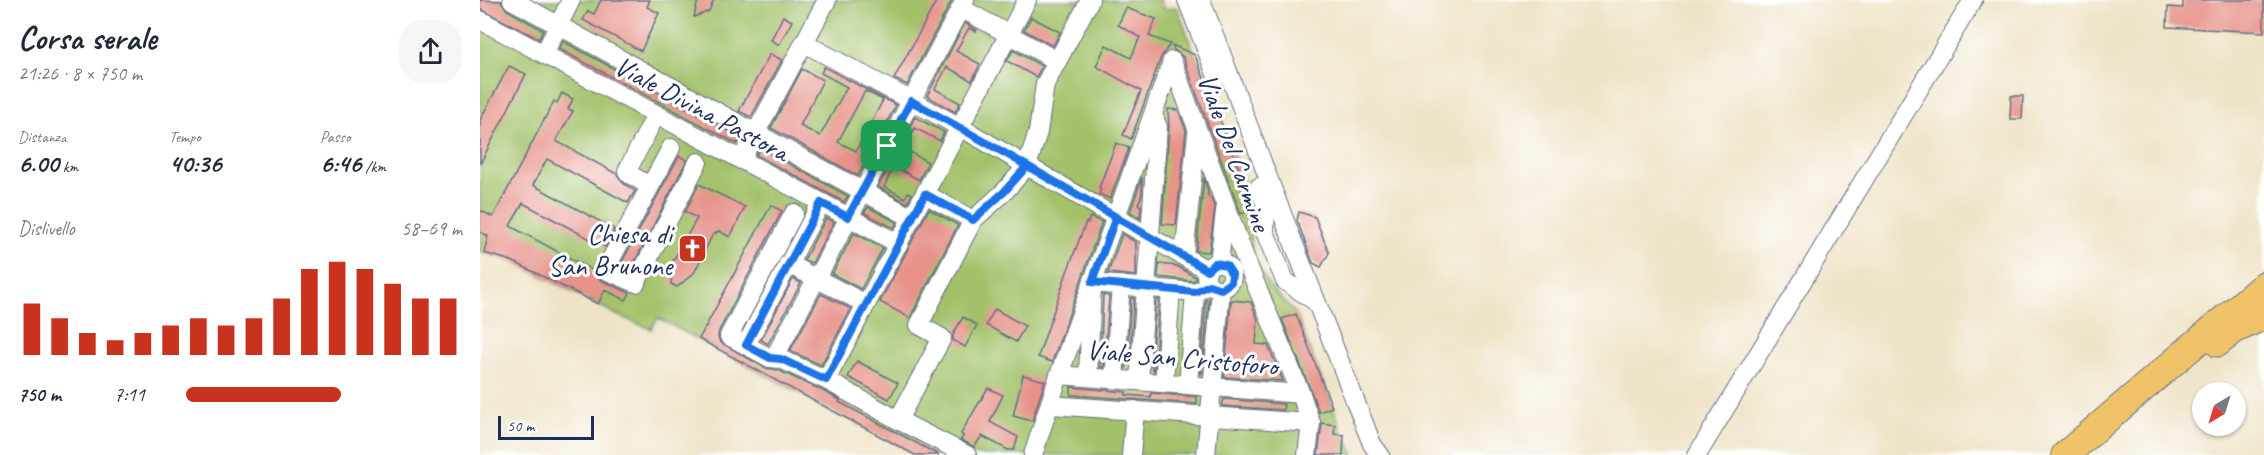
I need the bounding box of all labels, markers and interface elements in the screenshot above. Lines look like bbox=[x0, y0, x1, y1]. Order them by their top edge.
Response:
text: Corsa serale bbox=[18, 17, 157, 59]
button: share bbox=[399, 20, 462, 83]
street label: Viale Divina Pastora bbox=[609, 48, 797, 170]
text: 21:26 · 8 × 750 m bbox=[18, 61, 142, 86]
street label: Viale Del Carmine bbox=[1190, 69, 1280, 237]
pin bbox=[861, 120, 912, 171]
text: Distanza bbox=[18, 127, 66, 147]
text: Tempo bbox=[169, 127, 201, 147]
text: Passo bbox=[320, 127, 350, 147]
icon: arrive bbox=[870, 129, 903, 162]
text: 6.00 bbox=[18, 147, 59, 180]
text: 40:36 bbox=[169, 147, 222, 180]
text: 6:46 bbox=[320, 147, 361, 180]
text: km bbox=[59, 157, 78, 177]
text: /km bbox=[361, 157, 386, 177]
text: Dislivello bbox=[18, 216, 74, 241]
text: 58–69 m bbox=[401, 216, 462, 241]
place label: Chiesa di San Brunone bbox=[548, 216, 676, 283]
church icon: Chiesa di San Brunone bbox=[677, 233, 709, 265]
street label: Viale San Cristoforo bbox=[1085, 332, 1282, 384]
text: 750 m bbox=[18, 382, 61, 407]
text: 7:11 bbox=[114, 382, 145, 407]
north arrow bbox=[2192, 382, 2246, 436]
map controls bbox=[2192, 382, 2246, 436]
scale bar bbox=[498, 413, 594, 440]
text: 50 m bbox=[507, 416, 534, 436]

